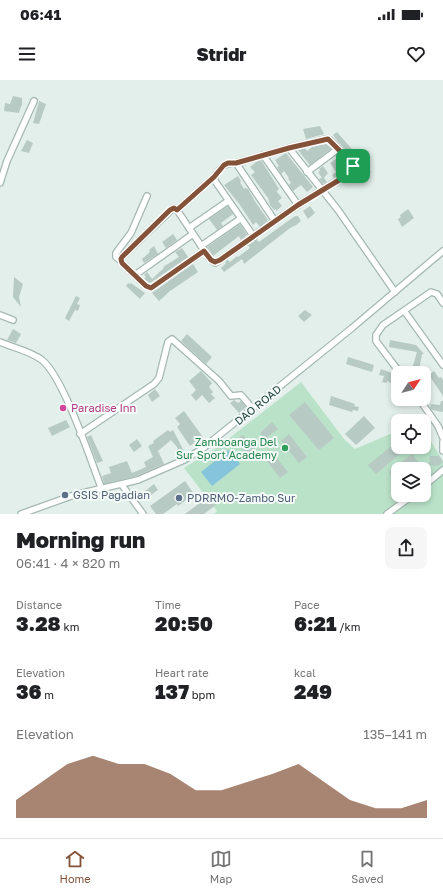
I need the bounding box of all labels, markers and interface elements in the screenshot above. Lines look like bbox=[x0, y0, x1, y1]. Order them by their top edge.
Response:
text: 06:41 bbox=[20, 5, 61, 23]
icon: menu bbox=[16, 43, 38, 65]
text: Stridr bbox=[197, 43, 246, 65]
icon: heart bbox=[405, 43, 427, 65]
pin bbox=[336, 149, 370, 183]
icon: arrive bbox=[342, 155, 364, 177]
north arrow bbox=[391, 366, 431, 406]
map controls bbox=[391, 366, 431, 502]
street label: DAO ROAD bbox=[232, 382, 284, 427]
place label: Paradise Inn bbox=[71, 401, 136, 414]
marker: Paradise Inn bbox=[58, 403, 68, 413]
button: locate bbox=[391, 414, 431, 454]
place label: Zamboanga Del Sur Sport Academy bbox=[176, 435, 277, 461]
marker: Zamboanga Del Sur Sport Academy bbox=[280, 443, 290, 453]
button: layers bbox=[391, 462, 431, 502]
place label: GSIS Pagadian bbox=[73, 488, 150, 501]
marker: GSIS Pagadian bbox=[60, 490, 70, 500]
place label: PDRRMO-Zambo Sur bbox=[187, 491, 296, 504]
marker: PDRRMO-Zambo Sur bbox=[174, 493, 184, 503]
text: Morning run bbox=[16, 526, 145, 553]
button: share bbox=[385, 527, 427, 569]
text: 06:41 · 4 × 820 m bbox=[16, 555, 120, 571]
text: Distance bbox=[16, 598, 62, 611]
text: Time bbox=[155, 598, 181, 611]
text: Pace bbox=[294, 598, 320, 611]
text: 3.28 bbox=[16, 611, 61, 635]
text: 20:50 bbox=[155, 611, 213, 635]
text: 6:21 bbox=[294, 611, 337, 635]
text: km bbox=[61, 620, 79, 633]
text: /km bbox=[337, 620, 361, 633]
text: Elevation bbox=[16, 666, 65, 679]
text: Heart rate bbox=[155, 666, 209, 679]
text: kcal bbox=[294, 666, 316, 679]
text: 36 bbox=[16, 679, 42, 703]
text: 137 bbox=[155, 679, 189, 703]
text: 249 bbox=[294, 679, 332, 703]
text: m bbox=[42, 688, 54, 701]
text: bpm bbox=[189, 688, 215, 701]
text: Elevation bbox=[16, 726, 74, 742]
text: 135–141 m bbox=[363, 726, 427, 742]
tab: Home bbox=[60, 848, 91, 885]
tab: Map bbox=[210, 848, 232, 885]
tab: Saved bbox=[351, 848, 383, 885]

